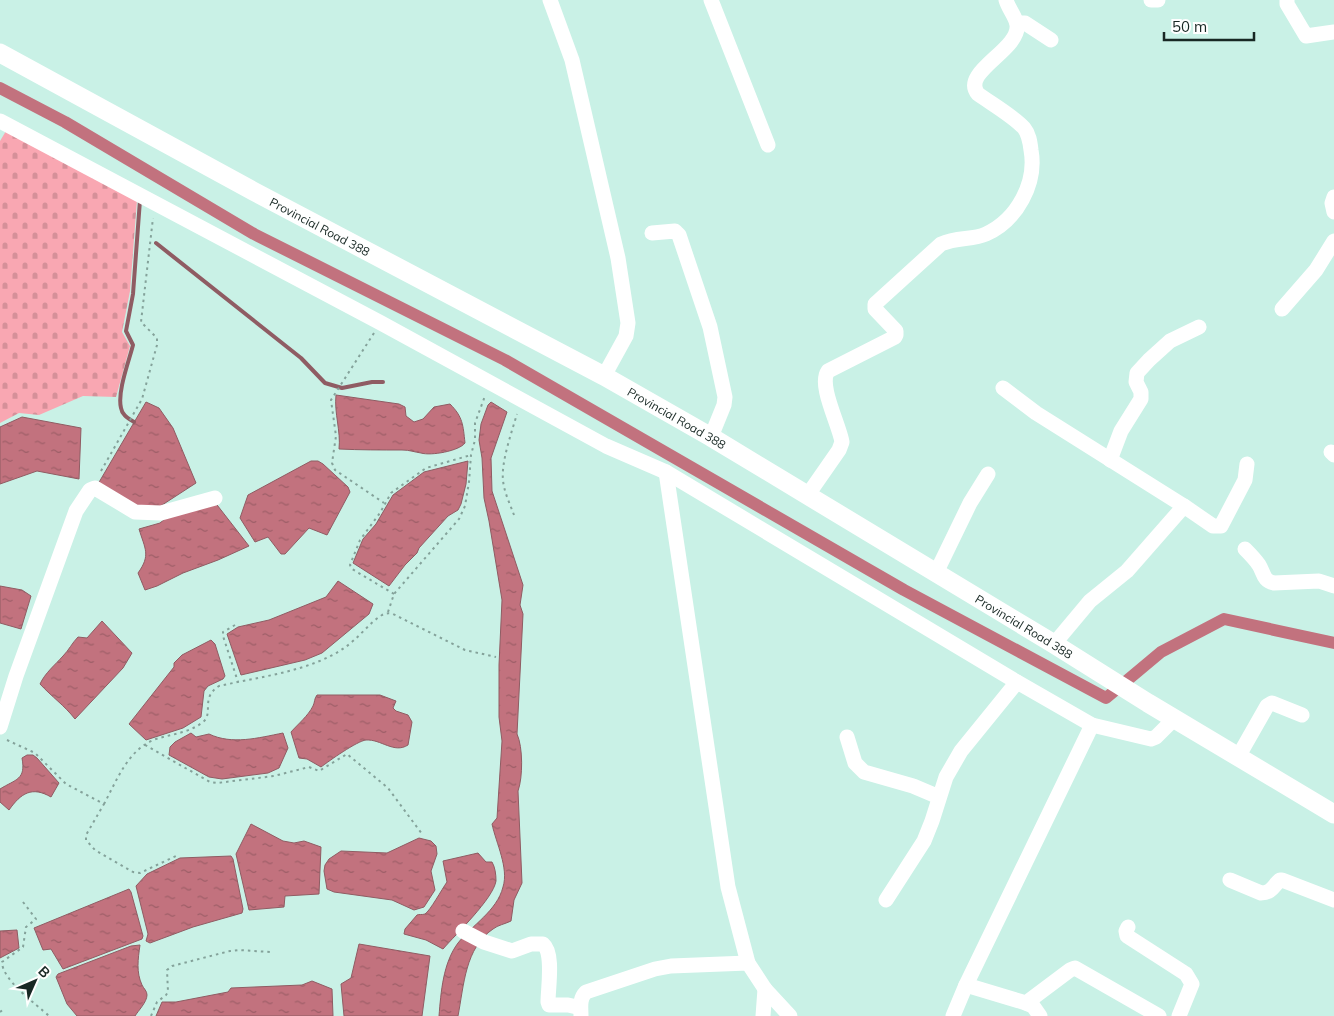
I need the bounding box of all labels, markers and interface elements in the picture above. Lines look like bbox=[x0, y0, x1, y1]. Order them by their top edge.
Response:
scale bar bbox=[1164, 10, 1254, 42]
text: 50 m bbox=[1172, 17, 1207, 36]
street label: Provincial Road 388 bbox=[267, 194, 373, 259]
street label: Provincial Road 388 bbox=[625, 384, 729, 452]
street label: Provincial Road 388 bbox=[973, 591, 1076, 661]
north arrow bbox=[10, 956, 60, 1006]
text: B bbox=[34, 962, 54, 982]

